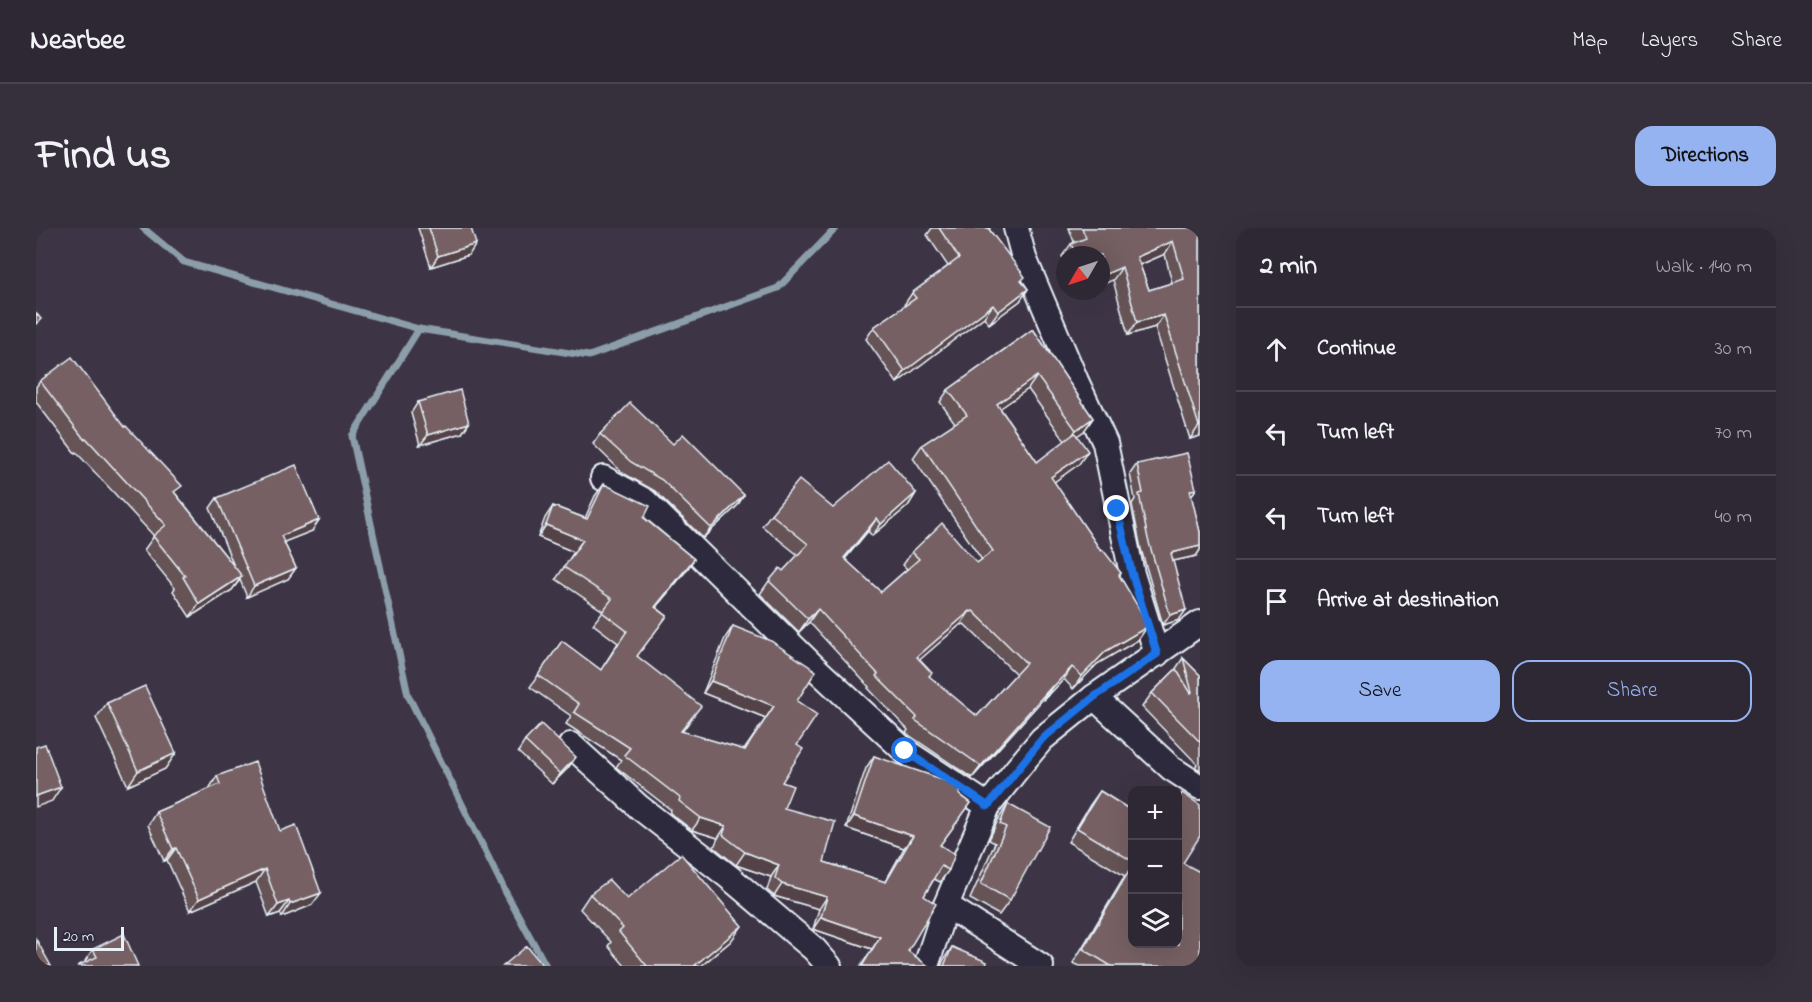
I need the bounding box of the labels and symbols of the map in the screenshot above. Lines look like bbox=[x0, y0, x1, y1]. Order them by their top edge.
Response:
north arrow bbox=[1056, 246, 1110, 300]
route end bbox=[1103, 495, 1129, 521]
route start bbox=[891, 737, 917, 763]
scale bar bbox=[54, 924, 124, 952]

